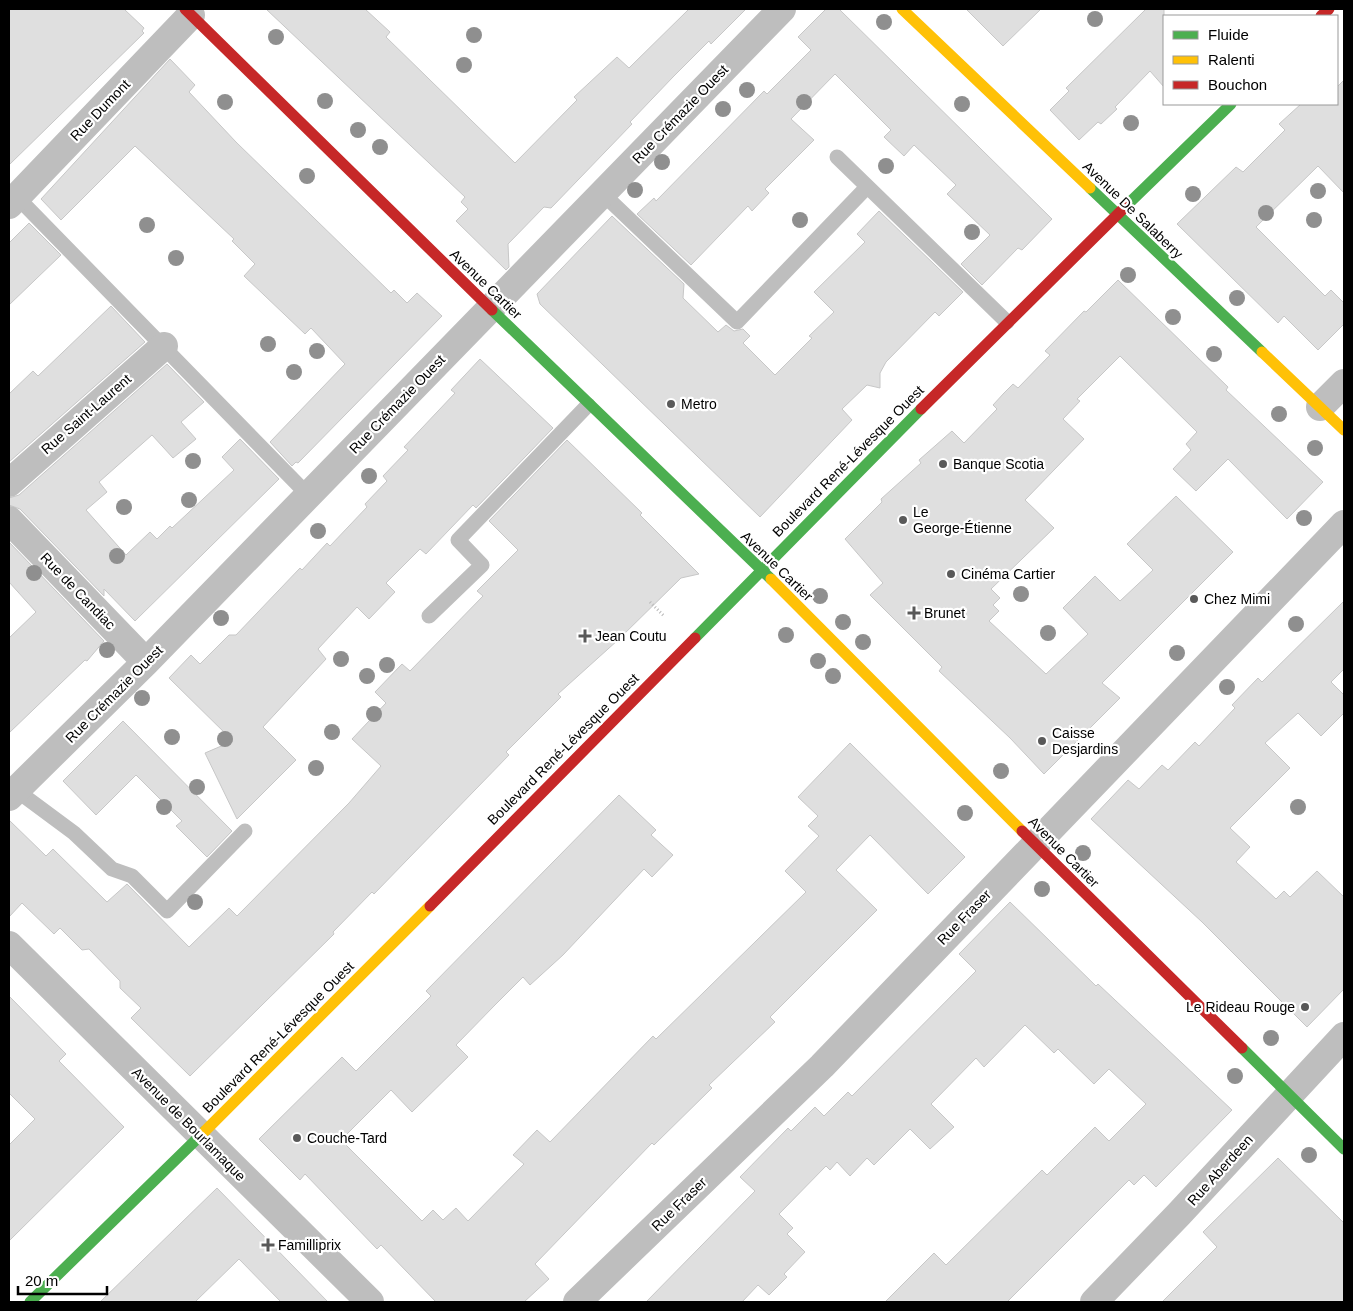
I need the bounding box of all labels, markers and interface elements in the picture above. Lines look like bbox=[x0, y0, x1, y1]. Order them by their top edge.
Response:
legend bbox=[1163, 15, 1338, 105]
text: Fluide bbox=[1208, 26, 1249, 43]
text: Ralenti bbox=[1208, 51, 1255, 68]
street label: Rue Crémazie Ouest bbox=[629, 61, 731, 167]
street label: Rue Dumont bbox=[67, 76, 133, 144]
text: Bouchon bbox=[1208, 76, 1267, 93]
street label: Avenue De Salaberry bbox=[1080, 158, 1186, 262]
street label: Avenue Cartier bbox=[447, 246, 525, 322]
street label: Rue Crémazie Ouest bbox=[346, 351, 448, 457]
street label: Rue Saint-Laurent bbox=[38, 371, 134, 457]
street label: Boulevard René-Lévesque Ouest bbox=[769, 382, 927, 540]
place label: Metro bbox=[681, 396, 717, 412]
marker: Metro bbox=[665, 398, 677, 410]
place label: Banque Scotia bbox=[953, 456, 1044, 472]
marker: Banque Scotia bbox=[937, 458, 949, 470]
place label: Le George-Étienne bbox=[913, 504, 1012, 536]
marker: Le George-Étienne bbox=[897, 514, 909, 526]
street label: Avenue Cartier bbox=[738, 528, 816, 604]
street label: Rue de Candiac bbox=[37, 549, 119, 633]
place label: Cinéma Cartier bbox=[961, 566, 1055, 582]
marker: Cinéma Cartier bbox=[945, 568, 957, 580]
place label: Chez Mimi bbox=[1204, 591, 1270, 607]
marker: Chez Mimi bbox=[1188, 593, 1200, 605]
place label: Brunet bbox=[924, 605, 965, 621]
marker: Brunet bbox=[908, 607, 920, 619]
place label: Jean Coutu bbox=[595, 628, 667, 644]
marker: Jean Coutu bbox=[579, 630, 591, 642]
street label: Rue Crémazie Ouest bbox=[62, 642, 166, 746]
street label: Boulevard René-Lévesque Ouest bbox=[484, 670, 642, 828]
place label: Caisse Desjardins bbox=[1052, 725, 1118, 757]
marker: Caisse Desjardins bbox=[1036, 735, 1048, 747]
street label: Avenue Cartier bbox=[1025, 813, 1103, 891]
street label: Rue Fraser bbox=[934, 886, 994, 948]
street label: Boulevard René-Lévesque Ouest bbox=[199, 958, 357, 1116]
place label: Le Rideau Rouge bbox=[1186, 999, 1295, 1015]
marker: Le Rideau Rouge bbox=[1299, 1001, 1311, 1013]
street label: Avenue de Bourlamaque bbox=[129, 1064, 249, 1184]
place label: Couche-Tard bbox=[307, 1130, 387, 1146]
street label: Rue Aberdeen bbox=[1184, 1131, 1256, 1209]
marker: Couche-Tard bbox=[291, 1132, 303, 1144]
street label: Rue Fraser bbox=[648, 1174, 710, 1234]
place label: Familliprix bbox=[278, 1237, 341, 1253]
marker: Familliprix bbox=[262, 1239, 274, 1251]
scale bar bbox=[18, 1264, 106, 1296]
text: 20 m bbox=[25, 1272, 58, 1289]

